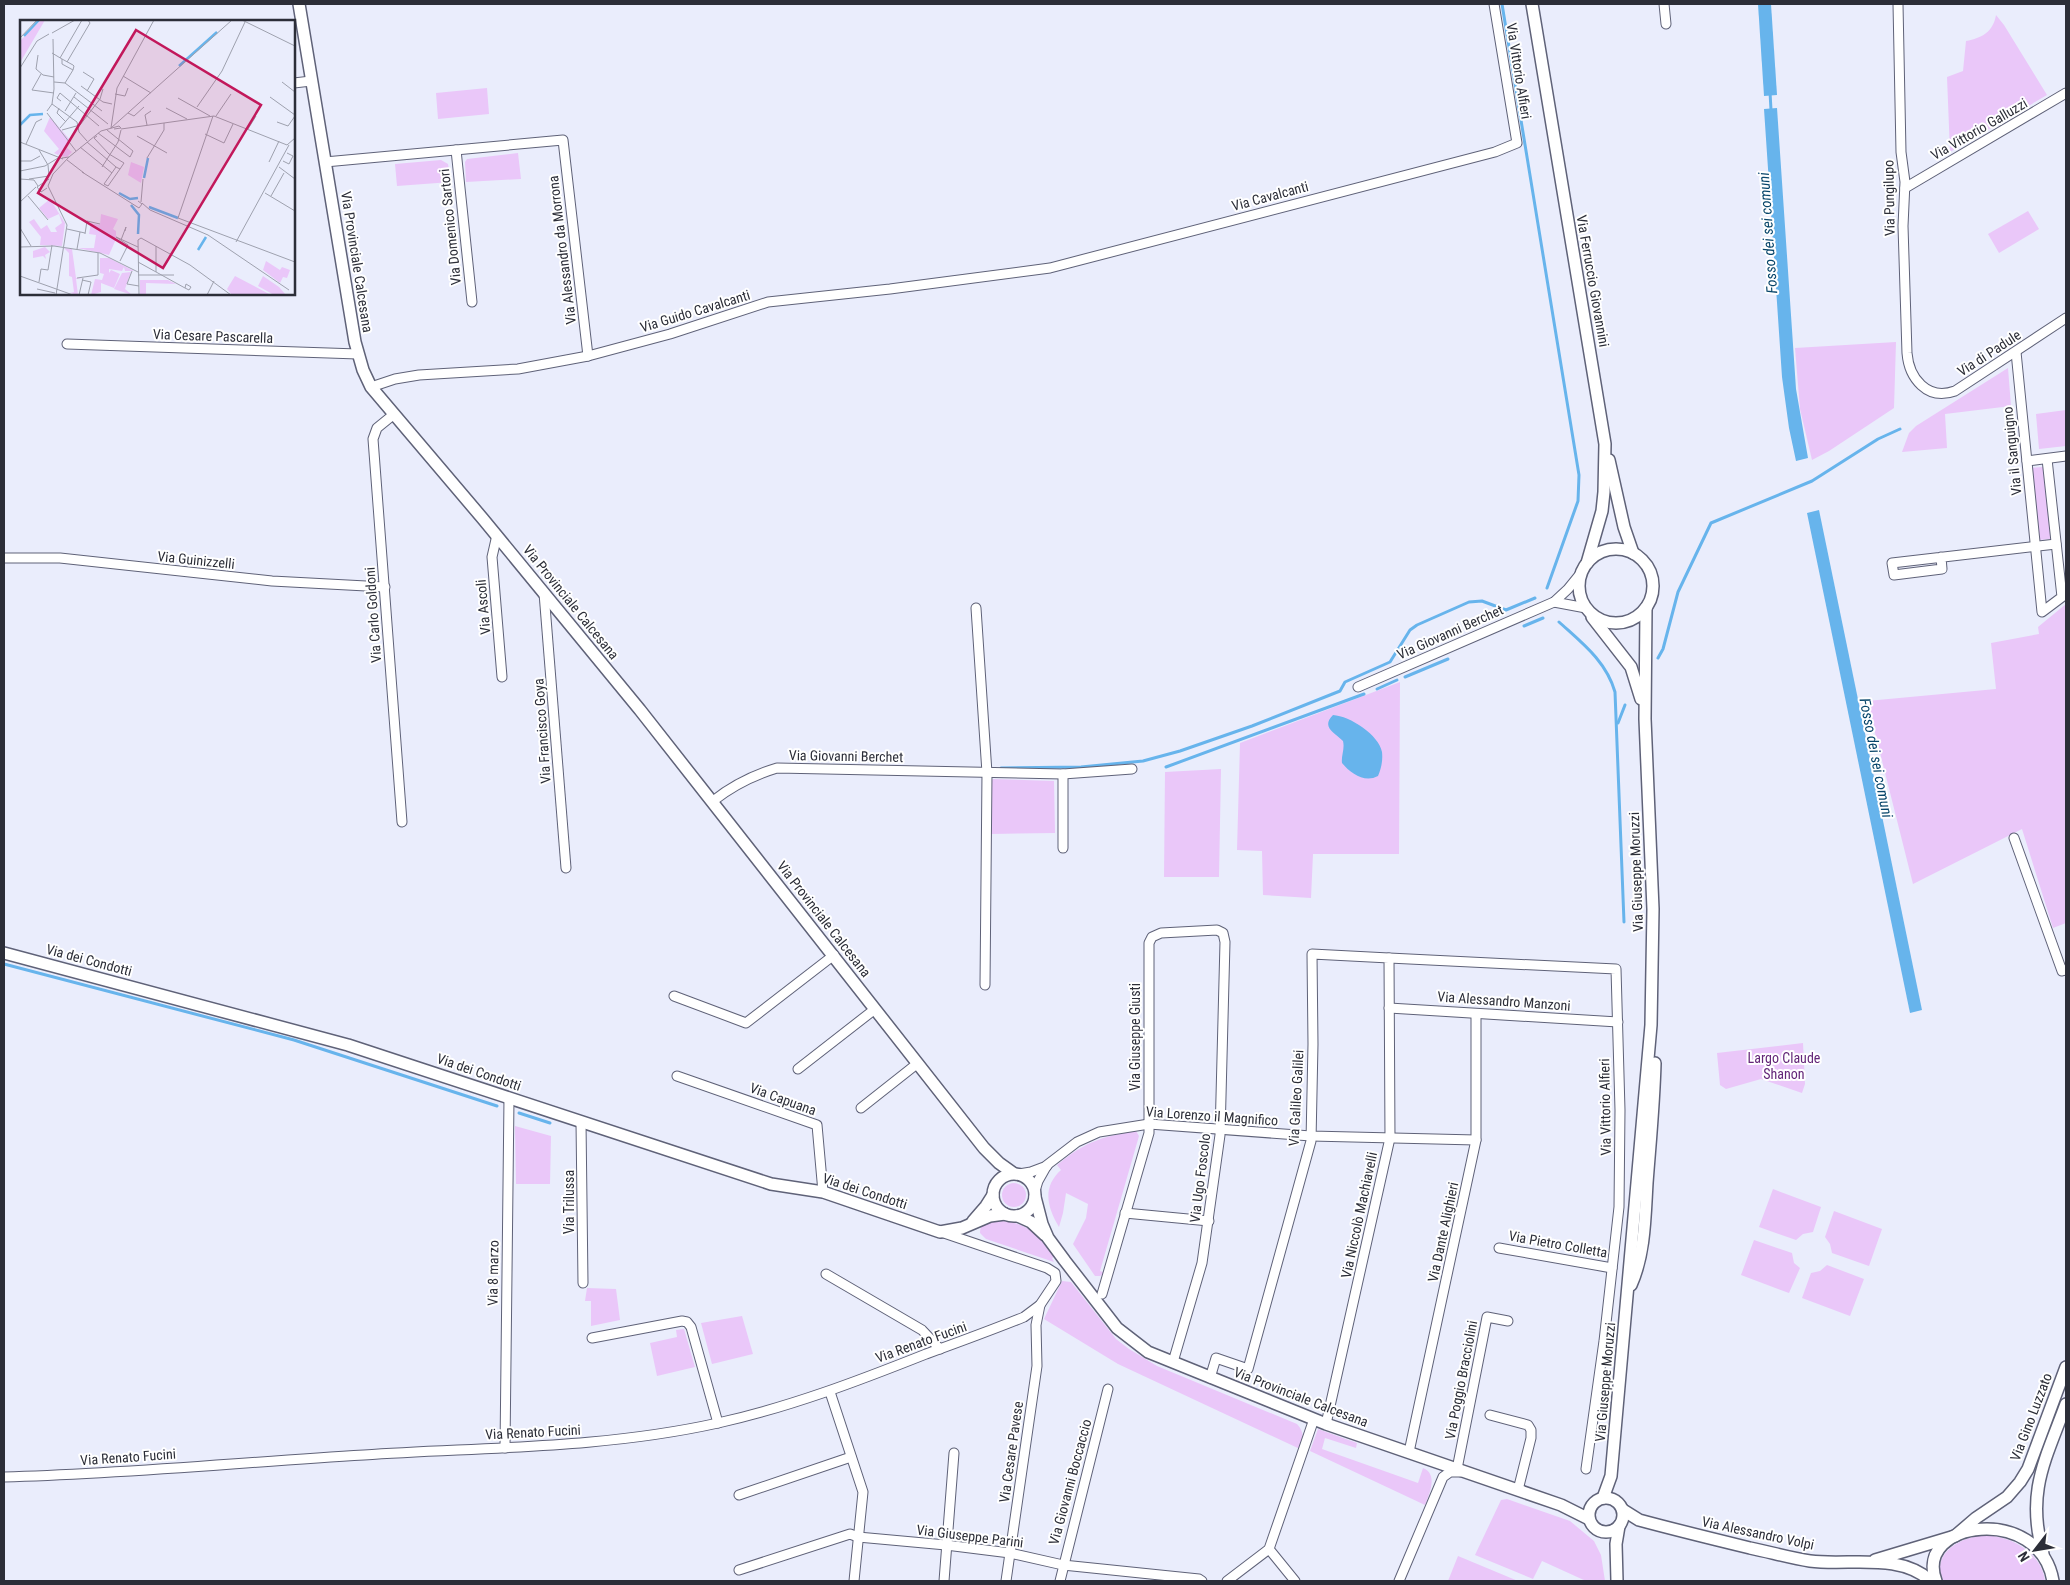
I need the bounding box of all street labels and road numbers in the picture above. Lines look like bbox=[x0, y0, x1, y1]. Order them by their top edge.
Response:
street label: Via Vittorio Alfieri bbox=[1504, 22, 1534, 120]
street label: Via Vittorio Galluzzi bbox=[1928, 95, 2030, 163]
street label: Via Pungilupo bbox=[1880, 160, 1898, 236]
street label: Via Domenico Sartori bbox=[436, 168, 464, 286]
street label: Via Alessandro da Morrona bbox=[545, 175, 579, 325]
street label: Via Cavalcanti bbox=[1230, 178, 1310, 214]
street label: Via Provinciale Calcesana bbox=[338, 190, 376, 334]
street label: Via Ferruccio Giovannini bbox=[1574, 214, 1612, 348]
street label: Via Guido Cavalcanti bbox=[638, 287, 752, 335]
street label: Via Cesare Pascarella bbox=[153, 326, 273, 346]
street label: Via di Padule bbox=[1954, 326, 2024, 379]
street label: Via il Sanguigno bbox=[1999, 406, 2025, 496]
street label: Via Provinciale Calcesana bbox=[520, 542, 622, 662]
street label: Via Guinizzelli bbox=[157, 548, 235, 572]
street label: Via Carlo Goldoni bbox=[362, 567, 384, 663]
street label: Via Ascoli bbox=[473, 579, 493, 635]
street label: Via Giovanni Berchet bbox=[1395, 601, 1505, 663]
street label: Via Francisco Goya bbox=[530, 678, 554, 784]
street label: Via Giovanni Berchet bbox=[789, 747, 903, 765]
street label: Via Giuseppe Moruzzi bbox=[1626, 812, 1646, 932]
street label: Via Provinciale Calcesana bbox=[774, 858, 874, 980]
street label: Via dei Condotti bbox=[44, 941, 134, 979]
street label: Via Giuseppe Giusti bbox=[1127, 983, 1143, 1091]
street label: Via Alessandro Manzoni bbox=[1437, 988, 1571, 1014]
street label: Via Galileo Galilei bbox=[1285, 1049, 1307, 1147]
street label: Via dei Condotti bbox=[435, 1050, 523, 1094]
street label: Via Vittorio Alfieri bbox=[1596, 1058, 1614, 1156]
street label: Via Capuana bbox=[748, 1080, 818, 1118]
street label: Via Lorenzo il Magnifico bbox=[1145, 1103, 1279, 1129]
street label: Via Ugo Foscolo bbox=[1187, 1132, 1213, 1224]
street label: Via Niccolò Machiavelli bbox=[1338, 1150, 1380, 1280]
street label: Via Trilussa bbox=[561, 1170, 577, 1234]
street label: Via dei Condotti bbox=[821, 1170, 909, 1212]
street label: Via Dante Alighieri bbox=[1425, 1181, 1461, 1283]
street label: Via Pietro Colletta bbox=[1507, 1227, 1609, 1261]
street label: Via 8 marzo bbox=[484, 1240, 502, 1306]
street label: Via Renato Fucini bbox=[873, 1318, 969, 1366]
street label: Via Poggio Bracciolini bbox=[1442, 1319, 1480, 1441]
street label: Via Giuseppe Moruzzi bbox=[1592, 1322, 1618, 1442]
street label: Via Provinciale Calcesana bbox=[1232, 1364, 1370, 1430]
street label: Via Gino Luzzato bbox=[2007, 1371, 2055, 1463]
street label: Via Cesare Pavese bbox=[996, 1400, 1026, 1504]
street label: Via Giovanni Boccaccio bbox=[1046, 1417, 1094, 1547]
street label: Via Renato Fucini bbox=[485, 1422, 581, 1442]
street label: Via Renato Fucini bbox=[80, 1446, 176, 1468]
street label: Via Alessandro Volpi bbox=[1700, 1513, 1816, 1553]
street label: Via Giuseppe Parini bbox=[916, 1522, 1024, 1550]

